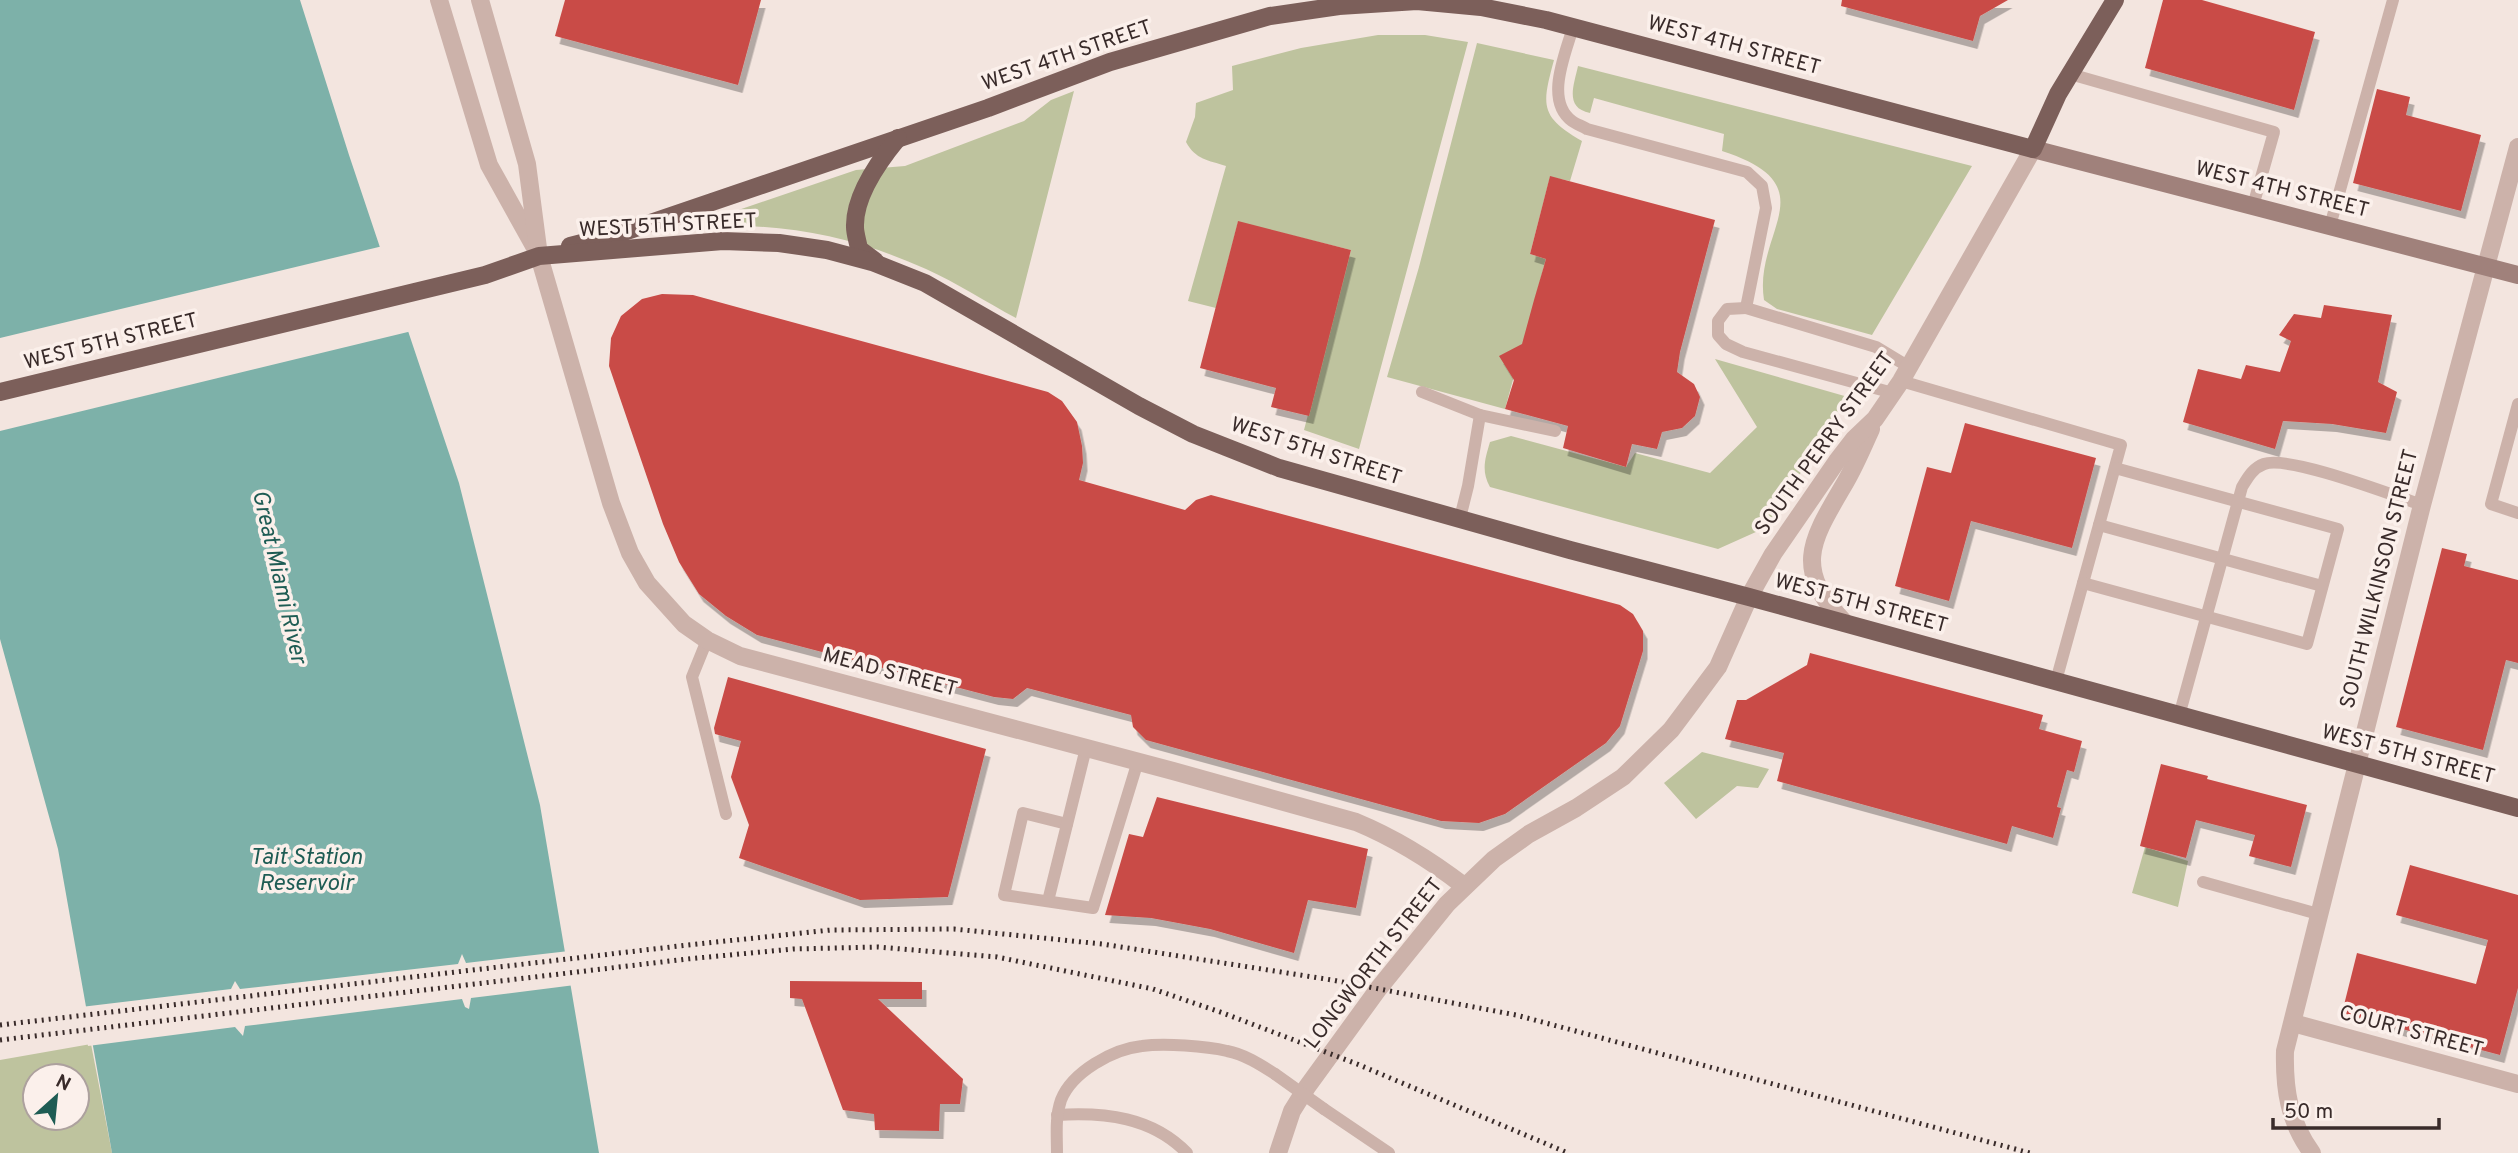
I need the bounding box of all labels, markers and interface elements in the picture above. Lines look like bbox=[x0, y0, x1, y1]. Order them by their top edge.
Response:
street label: WEST 4TH STREET bbox=[1644, 10, 1824, 82]
street label: WEST 4TH STREET bbox=[978, 14, 1156, 98]
street label: WEST 4TH STREET bbox=[2192, 155, 2372, 225]
street label: WEST 5TH STREET bbox=[578, 208, 758, 244]
street label: WEST 5TH STREET bbox=[21, 307, 201, 377]
street label: SOUTH PERRY STREET bbox=[1749, 347, 1901, 541]
street label: WEST 5TH STREET bbox=[1227, 412, 1405, 492]
street label: SOUTH WILKINSON STREET bbox=[2335, 446, 2425, 712]
water label: Great Miami River bbox=[244, 487, 313, 669]
street label: WEST 5TH STREET bbox=[1771, 568, 1951, 640]
street label: MEAD STREET bbox=[820, 642, 960, 704]
street label: WEST 5TH STREET bbox=[2318, 719, 2498, 791]
water label: Tait Station Reservoir bbox=[250, 844, 363, 899]
street label: LONGWORTH STREET bbox=[1299, 873, 1449, 1055]
street label: COURT STREET bbox=[2336, 1000, 2486, 1064]
north arrow bbox=[21, 1062, 91, 1132]
text: N bbox=[51, 1070, 74, 1097]
scale bar bbox=[2273, 1086, 2439, 1130]
text: 50 m bbox=[2284, 1099, 2333, 1126]

